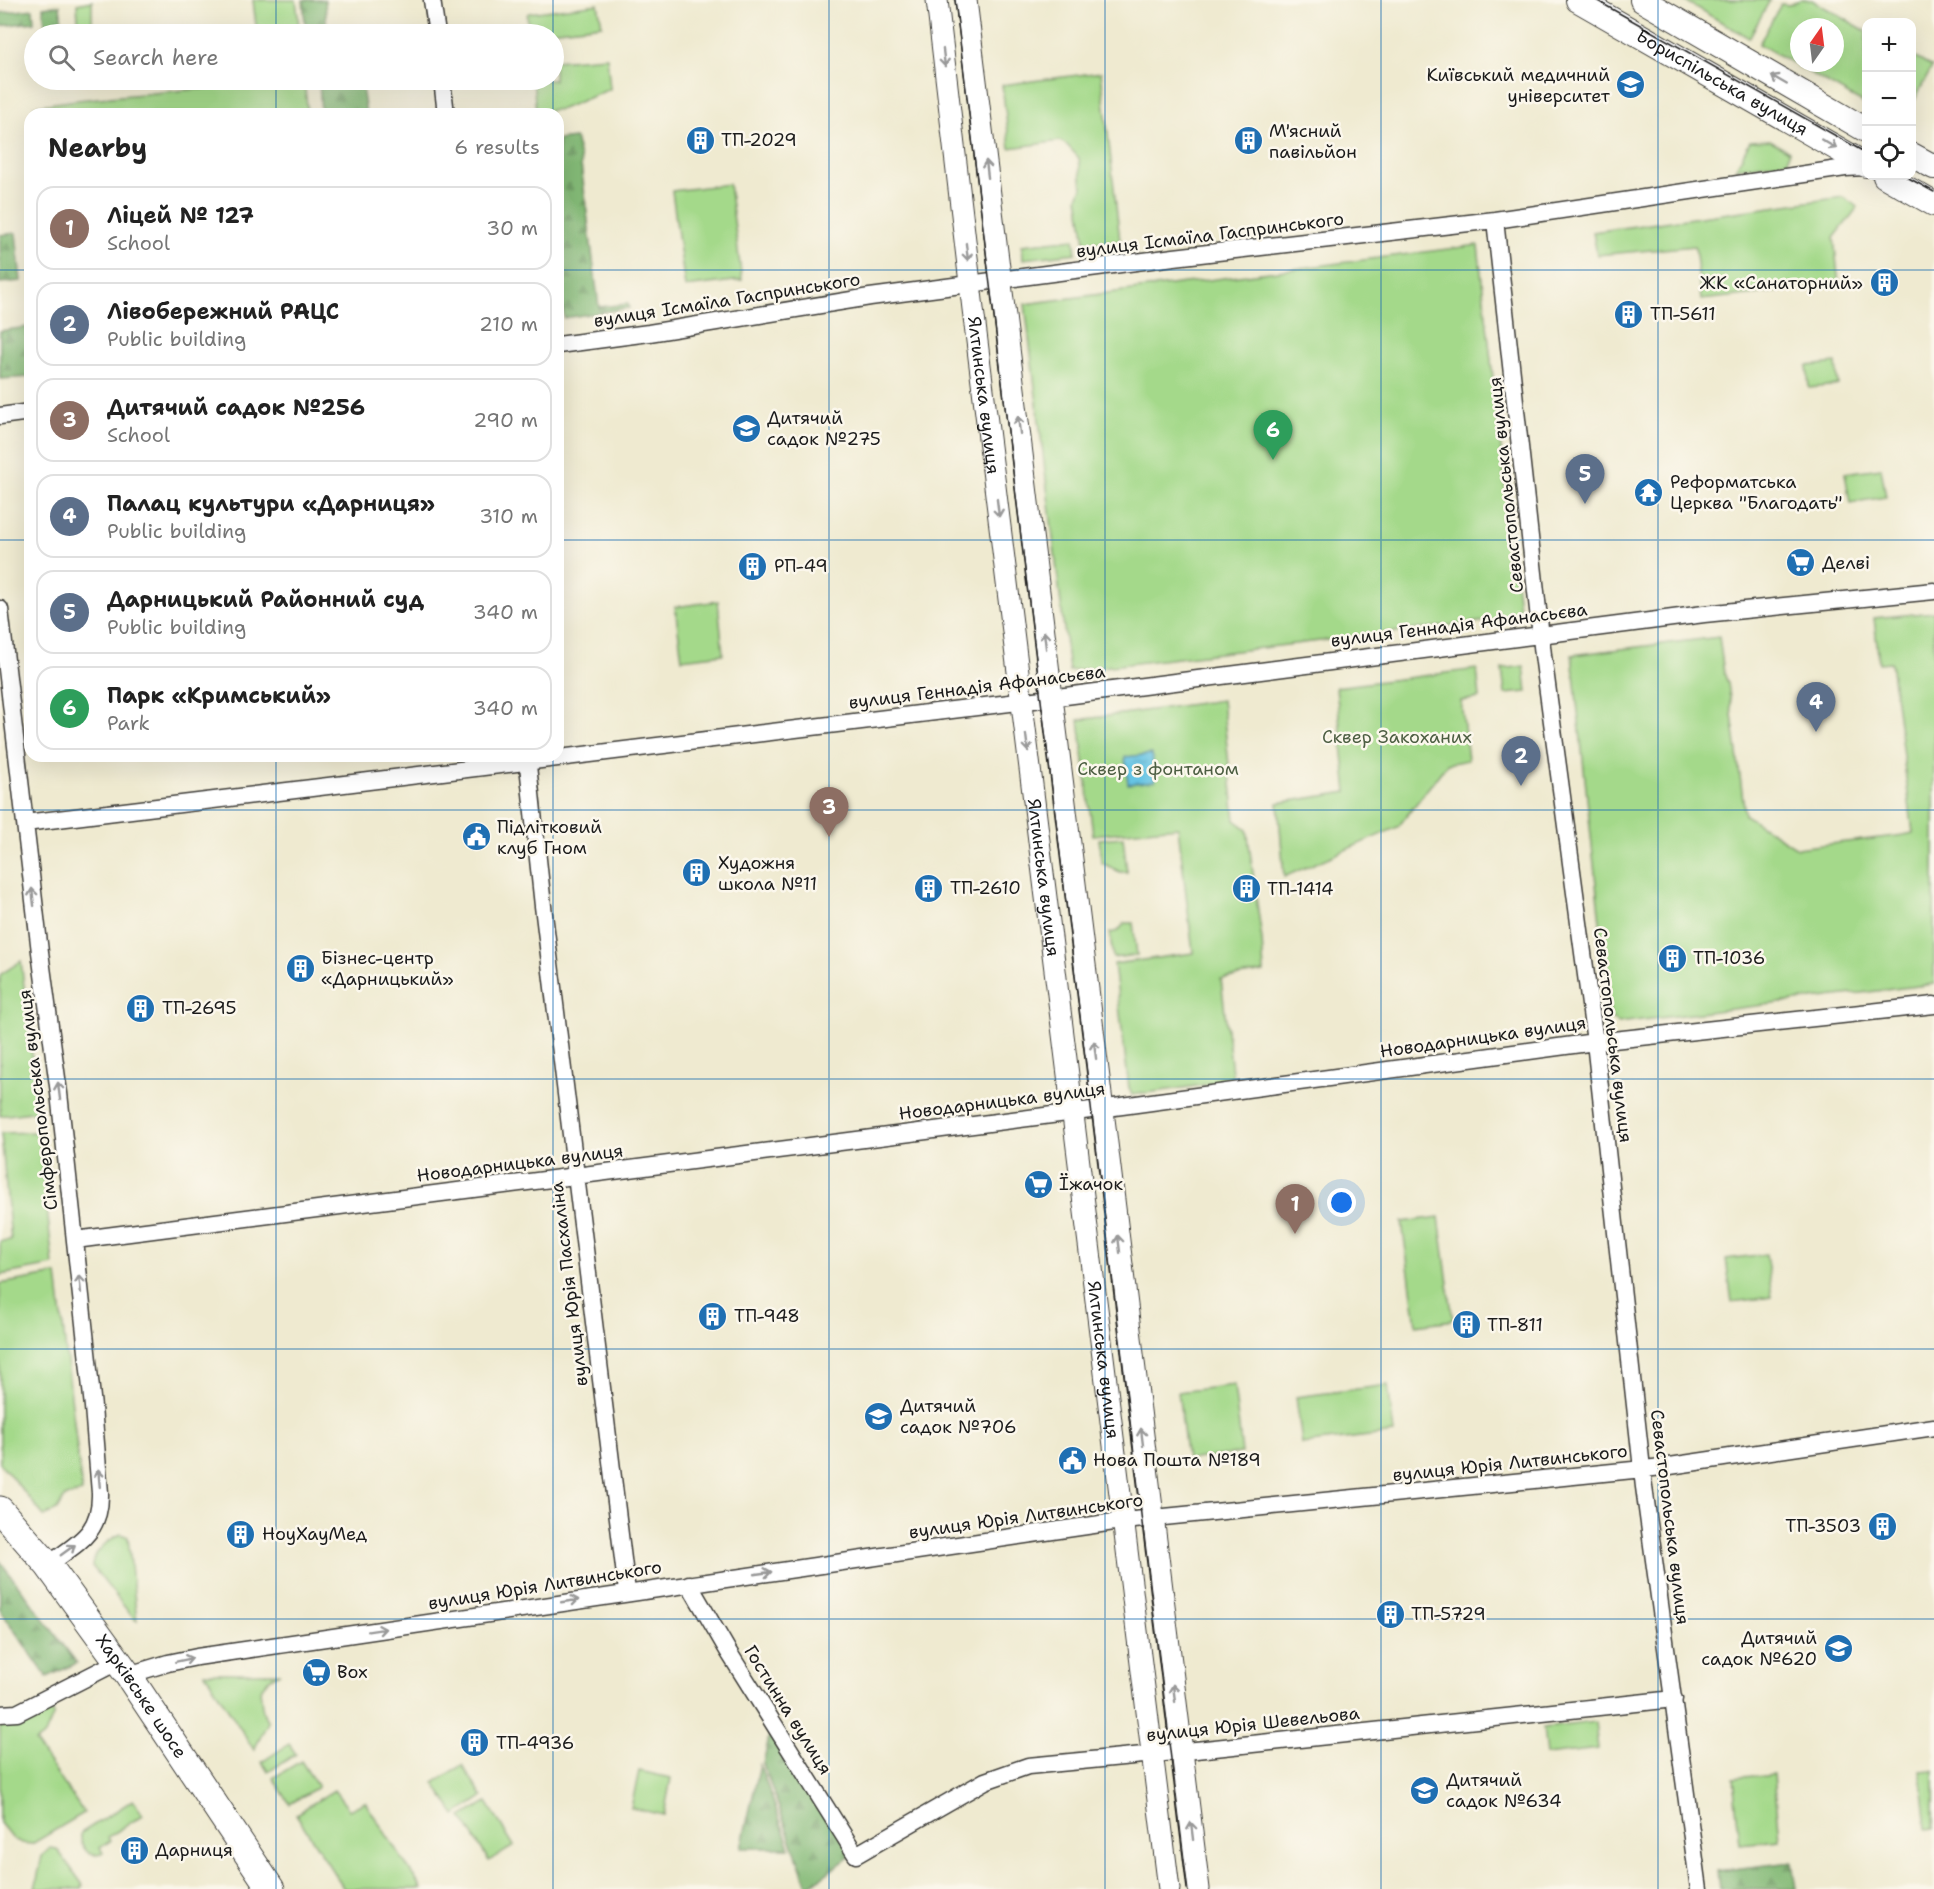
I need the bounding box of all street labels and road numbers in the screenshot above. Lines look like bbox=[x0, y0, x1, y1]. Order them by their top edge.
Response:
street label: Бориспільська вулиця bbox=[1632, 24, 1812, 141]
street label: вулиця Ісмаїла Гаспринського bbox=[1075, 207, 1345, 263]
street label: вулиця Ісмаїла Гаспринського bbox=[592, 267, 862, 333]
street label: Ялтинська вулиця bbox=[962, 315, 1005, 475]
street label: Севастопольська вулиця bbox=[1483, 376, 1529, 594]
street label: вулиця Геннадія Афанасьєва bbox=[1329, 597, 1589, 653]
street label: вулиця Геннадія Афанасьєва bbox=[847, 659, 1107, 715]
street label: Ялтинська вулиця bbox=[1022, 797, 1065, 958]
street label: Севастопольська вулиця bbox=[1588, 926, 1638, 1144]
street label: Сімферопольська вулиця bbox=[13, 988, 63, 1212]
street label: Новодарницька вулиця bbox=[1378, 1011, 1588, 1063]
street label: Новодарницька вулиця bbox=[897, 1076, 1107, 1126]
street label: Новодарницька вулиця bbox=[415, 1138, 625, 1188]
street label: вулиця Юрія Пасхаліна bbox=[545, 1180, 593, 1388]
street label: Ялтинська вулиця bbox=[1082, 1280, 1125, 1440]
street label: Севастопольська вулиця bbox=[1645, 1408, 1695, 1626]
street label: вулиця Юрія Литвинського bbox=[1391, 1439, 1629, 1487]
street label: вулиця Юрія Литвинського bbox=[907, 1488, 1145, 1544]
street label: вулиця Юрія Литвинського bbox=[426, 1555, 664, 1615]
street label: Харківське шосе bbox=[90, 1629, 192, 1763]
street label: Гостинна вулиця bbox=[739, 1641, 837, 1779]
street label: вулиця Юрія Шевельова bbox=[1145, 1701, 1361, 1747]

